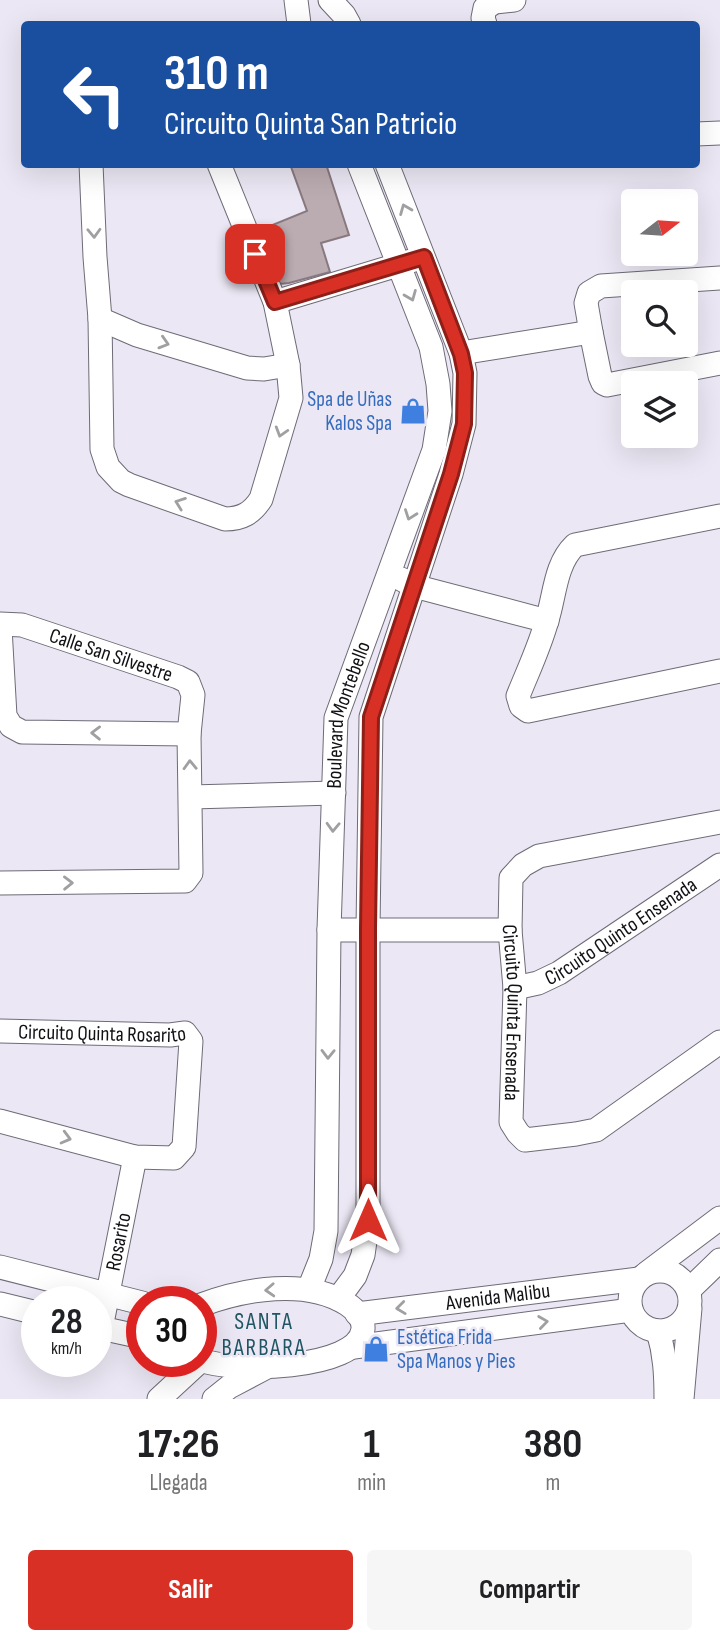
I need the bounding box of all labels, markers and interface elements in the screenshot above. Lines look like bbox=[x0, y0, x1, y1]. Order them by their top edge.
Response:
text: 310 m bbox=[164, 45, 269, 104]
icon: left bbox=[49, 49, 140, 140]
text: Circuito Quinta San Patricio bbox=[164, 105, 457, 144]
north arrow bbox=[621, 189, 698, 266]
map controls bbox=[621, 189, 698, 448]
one-way arrow bbox=[399, 204, 413, 216]
pin bbox=[225, 224, 285, 284]
one-way arrow bbox=[86, 227, 101, 238]
icon: arrive bbox=[236, 235, 274, 273]
button: search bbox=[621, 280, 698, 357]
one-way arrow bbox=[402, 290, 416, 302]
one-way arrow bbox=[157, 334, 169, 349]
button: layers bbox=[621, 371, 698, 448]
place label: Spa de Uñas Kalos Spa bbox=[307, 387, 392, 436]
shop icon: Spa de Uñas Kalos Spa bbox=[398, 396, 428, 426]
one-way arrow bbox=[274, 426, 289, 438]
one-way arrow bbox=[174, 497, 186, 511]
one-way arrow bbox=[404, 508, 418, 520]
street label: Calle San Silvestre bbox=[46, 623, 176, 687]
street label: Boulevard Montebello bbox=[322, 638, 376, 789]
one-way arrow bbox=[90, 725, 101, 741]
one-way arrow bbox=[182, 760, 197, 771]
one-way arrow bbox=[325, 822, 340, 833]
street label: Circuito Quinto Ensenada bbox=[541, 872, 701, 991]
one-way arrow bbox=[63, 875, 74, 890]
street label: Circuito Quinta Ensenada bbox=[497, 924, 527, 1101]
street label: Circuito Quinta Rosarito bbox=[18, 1019, 187, 1048]
one-way arrow bbox=[320, 1050, 336, 1060]
one-way arrow bbox=[60, 1130, 72, 1145]
position arrow bbox=[331, 1183, 405, 1257]
street label: Rosarito bbox=[101, 1211, 137, 1273]
street label: Avenida Malibu bbox=[444, 1278, 551, 1316]
one-way arrow bbox=[264, 1282, 275, 1297]
speed limit sign: 30 bbox=[126, 1286, 217, 1377]
text: 28 bbox=[51, 1301, 82, 1344]
one-way arrow bbox=[395, 1301, 407, 1316]
district label: SANTA BARBARA bbox=[222, 1308, 306, 1362]
one-way arrow bbox=[537, 1314, 549, 1329]
place label: Estética Frida Spa Manos y Pies bbox=[397, 1325, 515, 1374]
shop icon: Estética Frida Spa Manos y Pies bbox=[361, 1334, 391, 1364]
text: km/h bbox=[51, 1338, 82, 1359]
text: 17:26 bbox=[138, 1419, 220, 1470]
text: 1 bbox=[363, 1419, 380, 1470]
text: 380 bbox=[524, 1419, 582, 1470]
text: Llegada bbox=[149, 1469, 208, 1497]
text: min bbox=[357, 1469, 386, 1497]
text: m bbox=[546, 1469, 560, 1497]
button: Salir bbox=[28, 1550, 353, 1630]
button: Compartir bbox=[367, 1550, 692, 1630]

